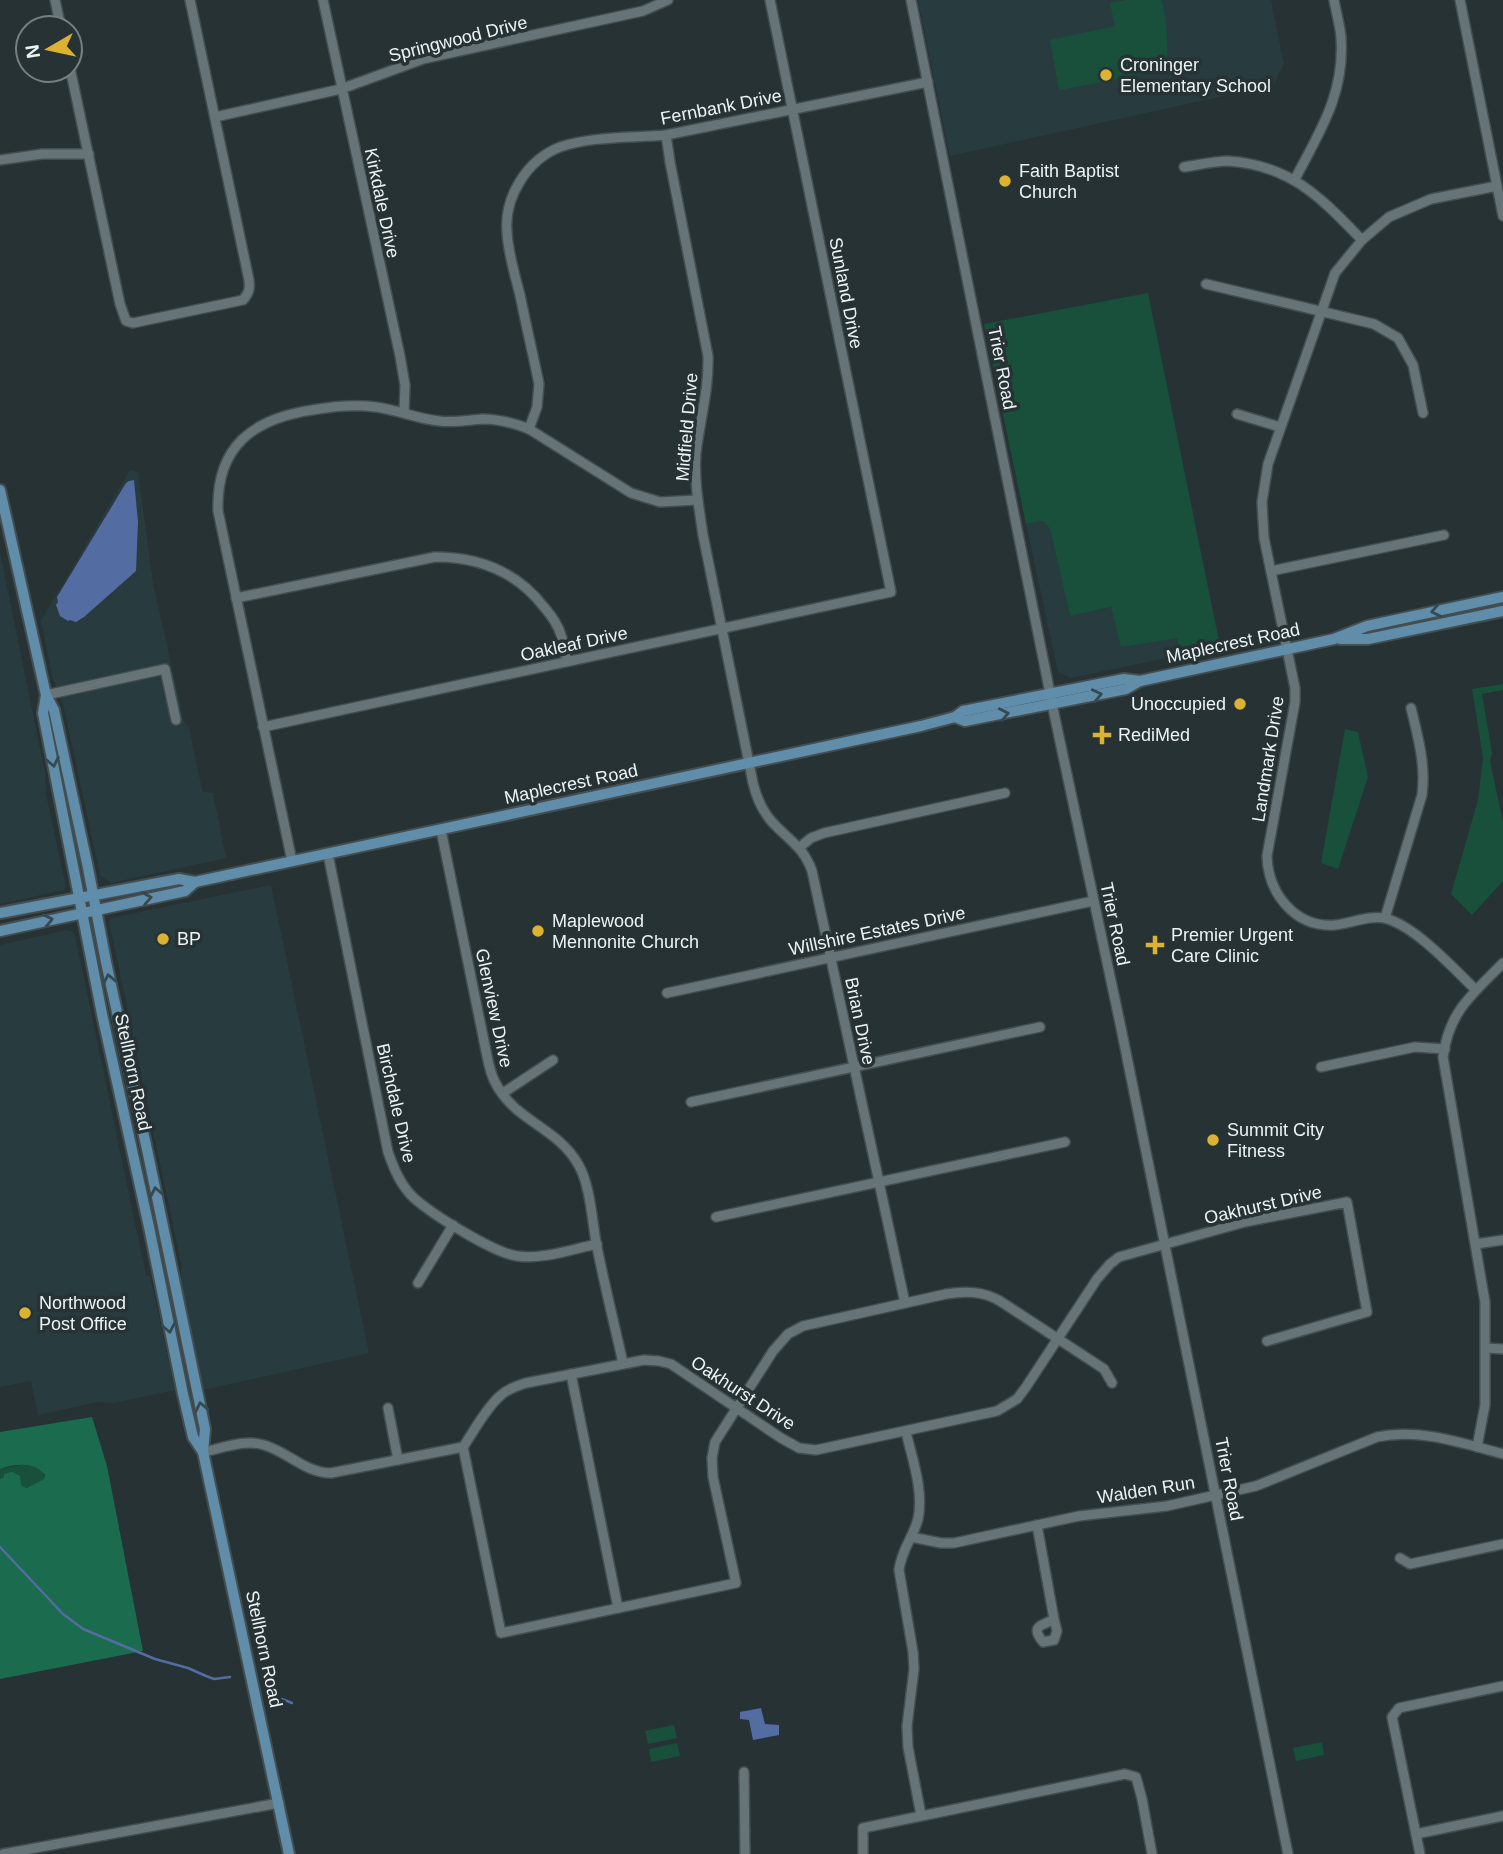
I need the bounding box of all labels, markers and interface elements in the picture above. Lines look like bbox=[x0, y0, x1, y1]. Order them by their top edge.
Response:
street label: Springwood Drive bbox=[387, 12, 529, 66]
north arrow bbox=[14, 14, 84, 84]
text: N bbox=[21, 43, 44, 60]
place label: Croninger Elementary School bbox=[1120, 55, 1271, 96]
marker: Croninger Elementary School bbox=[1098, 67, 1114, 83]
street label: Fernbank Drive bbox=[659, 85, 783, 129]
street label: Kirkdale Drive bbox=[361, 146, 403, 260]
place label: Faith Baptist Church bbox=[1019, 161, 1119, 202]
marker: Faith Baptist Church bbox=[997, 173, 1013, 189]
street label: Sunland Drive bbox=[825, 236, 867, 350]
street label: Trier Road bbox=[984, 325, 1020, 411]
street label: Midfield Drive bbox=[672, 372, 702, 482]
one-way arrow bbox=[1430, 603, 1442, 617]
street label: Maplecrest Road bbox=[1164, 619, 1302, 667]
street label: Oakleaf Drive bbox=[519, 623, 629, 665]
one-way arrow bbox=[1091, 689, 1103, 704]
place label: Unoccupied bbox=[1131, 694, 1226, 714]
street label: Landmark Drive bbox=[1248, 695, 1288, 823]
marker: Unoccupied bbox=[1232, 696, 1248, 712]
one-way arrow bbox=[998, 707, 1010, 722]
marker: RediMed bbox=[1092, 725, 1112, 745]
place label: RediMed bbox=[1118, 725, 1190, 745]
one-way arrow bbox=[44, 756, 59, 768]
street label: Maplecrest Road bbox=[502, 760, 640, 808]
street label: Trier Road bbox=[1096, 881, 1134, 967]
one-way arrow bbox=[141, 892, 153, 907]
street label: Willshire Estates Drive bbox=[787, 903, 967, 959]
place label: Maplewood Mennonite Church bbox=[552, 911, 699, 952]
one-way arrow bbox=[42, 914, 54, 929]
marker: Maplewood Mennonite Church bbox=[530, 923, 546, 939]
place label: Premier Urgent Care Clinic bbox=[1171, 925, 1293, 966]
place label: BP bbox=[177, 929, 201, 949]
marker: BP bbox=[155, 931, 171, 947]
marker: Premier Urgent Care Clinic bbox=[1145, 935, 1165, 955]
street label: Glenview Drive bbox=[472, 947, 516, 1069]
one-way arrow bbox=[103, 973, 118, 985]
street label: Brian Drive bbox=[841, 975, 879, 1067]
street label: Stellhorn Road bbox=[111, 1012, 155, 1132]
street label: Birchdale Drive bbox=[373, 1041, 419, 1165]
place label: Summit City Fitness bbox=[1227, 1120, 1324, 1161]
marker: Summit City Fitness bbox=[1205, 1132, 1221, 1148]
street label: Oakhurst Drive bbox=[1202, 1182, 1324, 1228]
one-way arrow bbox=[149, 1186, 164, 1198]
place label: Northwood Post Office bbox=[39, 1293, 127, 1334]
marker: Northwood Post Office bbox=[17, 1305, 33, 1321]
one-way arrow bbox=[161, 1322, 176, 1334]
street label: Oakhurst Drive bbox=[687, 1352, 799, 1434]
one-way arrow bbox=[194, 1401, 209, 1413]
street label: Trier Road bbox=[1211, 1436, 1247, 1522]
street label: Walden Run bbox=[1096, 1472, 1196, 1508]
street label: Stellhorn Road bbox=[242, 1589, 286, 1709]

